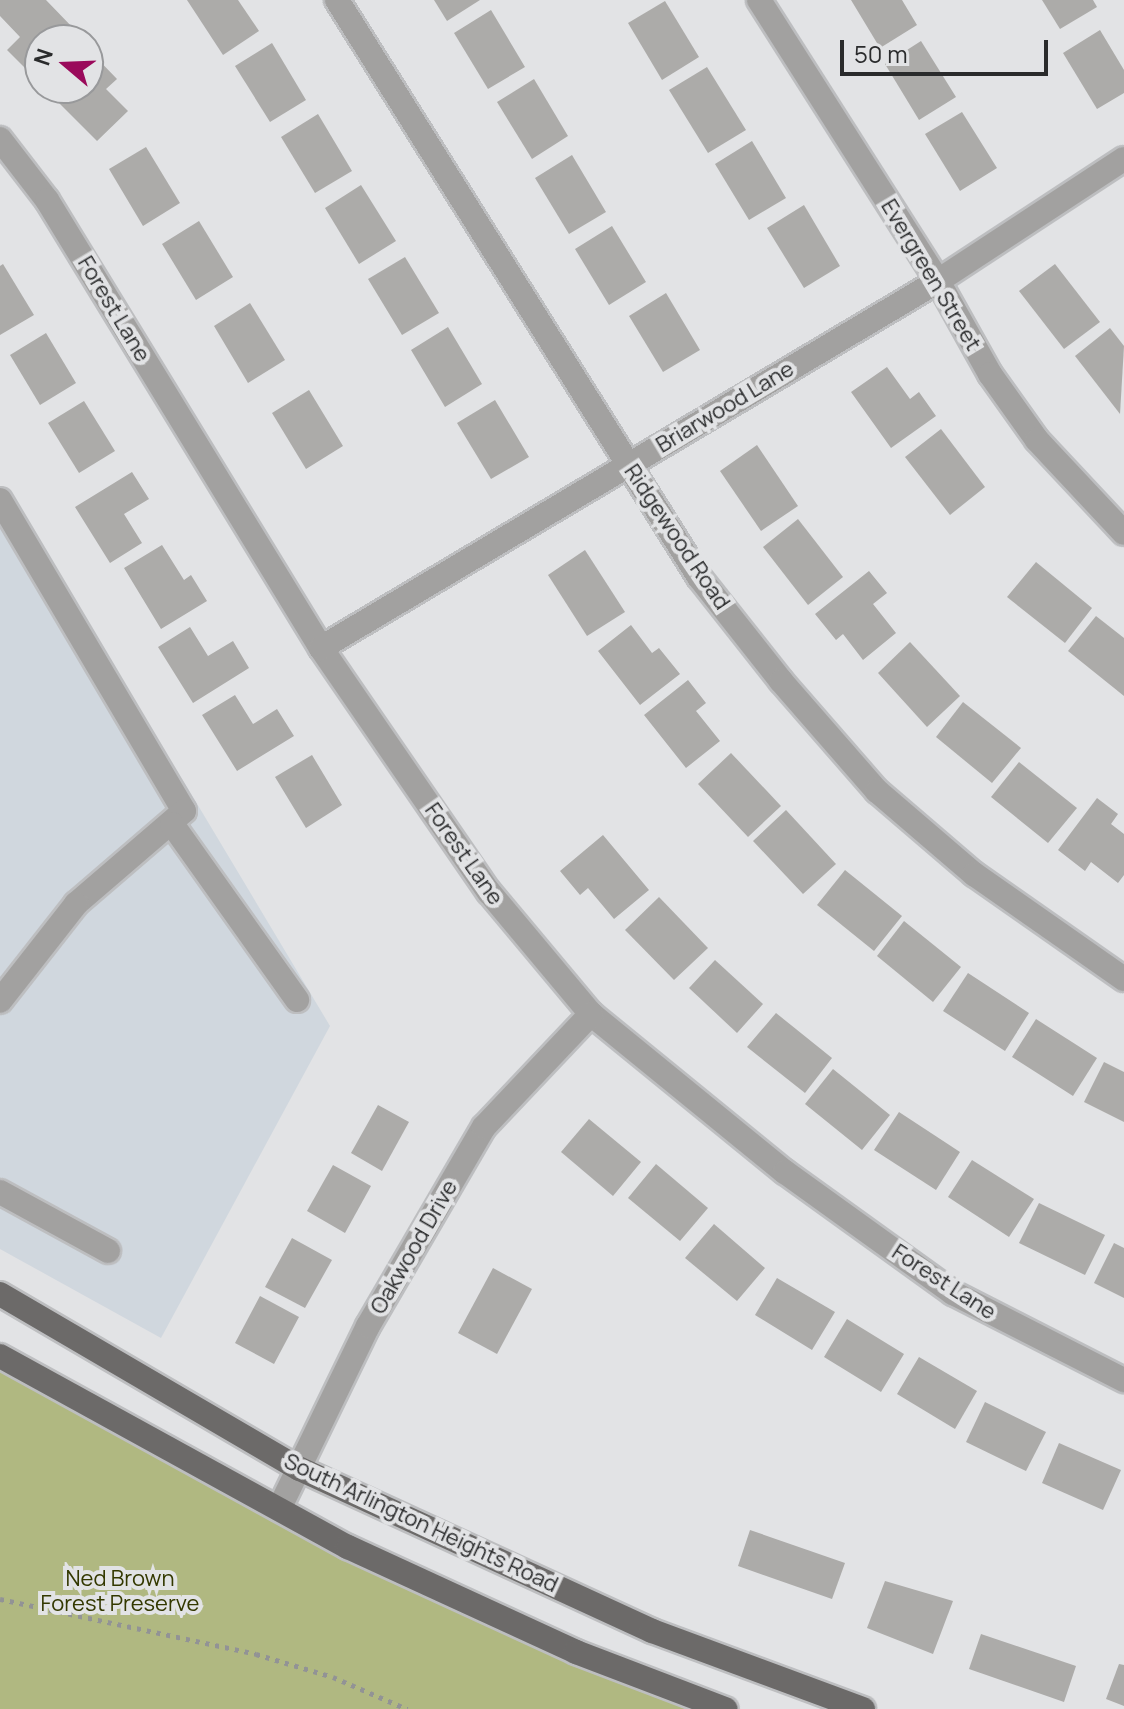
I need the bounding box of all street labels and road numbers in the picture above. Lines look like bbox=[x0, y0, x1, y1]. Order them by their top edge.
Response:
street label: Evergreen Street bbox=[875, 195, 987, 355]
street label: Forest Lane bbox=[72, 251, 156, 367]
street label: Briarwood Lane bbox=[651, 356, 799, 458]
street label: Ridgewood Road bbox=[619, 459, 735, 615]
street label: Forest Lane bbox=[419, 798, 509, 910]
street label: Oakwood Drive bbox=[365, 1175, 463, 1319]
street label: Forest Lane bbox=[887, 1239, 1001, 1325]
street label: South Arlington Heights Road bbox=[280, 1448, 562, 1598]

